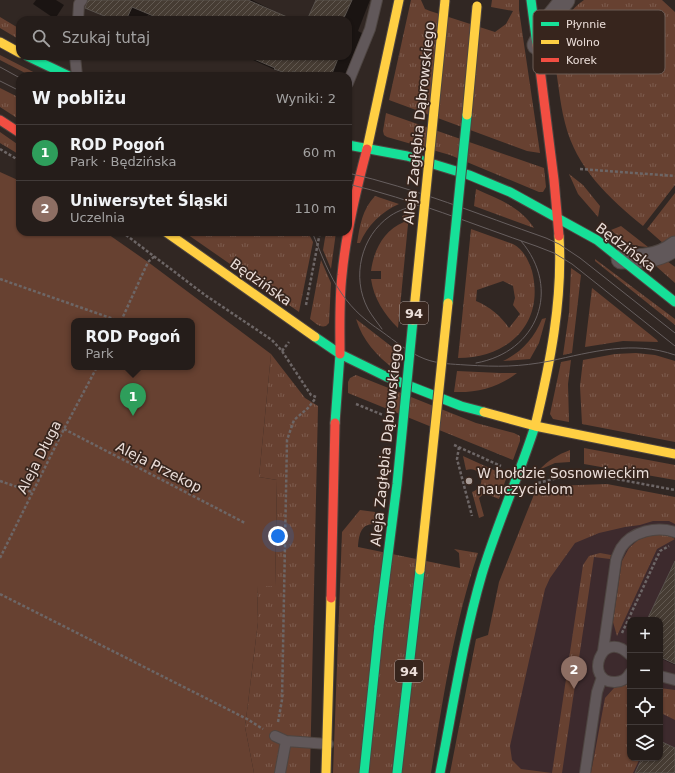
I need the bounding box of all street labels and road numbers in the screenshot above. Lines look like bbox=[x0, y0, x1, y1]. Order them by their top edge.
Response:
street label: Aleja Zagłębia Dąbrowskiego bbox=[400, 21, 438, 225]
street label: Będzińska bbox=[593, 219, 659, 275]
street label: Będzińska bbox=[227, 255, 295, 309]
road number: 94 bbox=[400, 302, 428, 324]
street label: Aleja Zagłębia Dąbrowskiego bbox=[367, 343, 405, 547]
street label: Aleja Długa bbox=[14, 418, 64, 496]
street label: Aleja Przekop bbox=[113, 439, 205, 496]
road number: 94 bbox=[395, 660, 423, 682]

